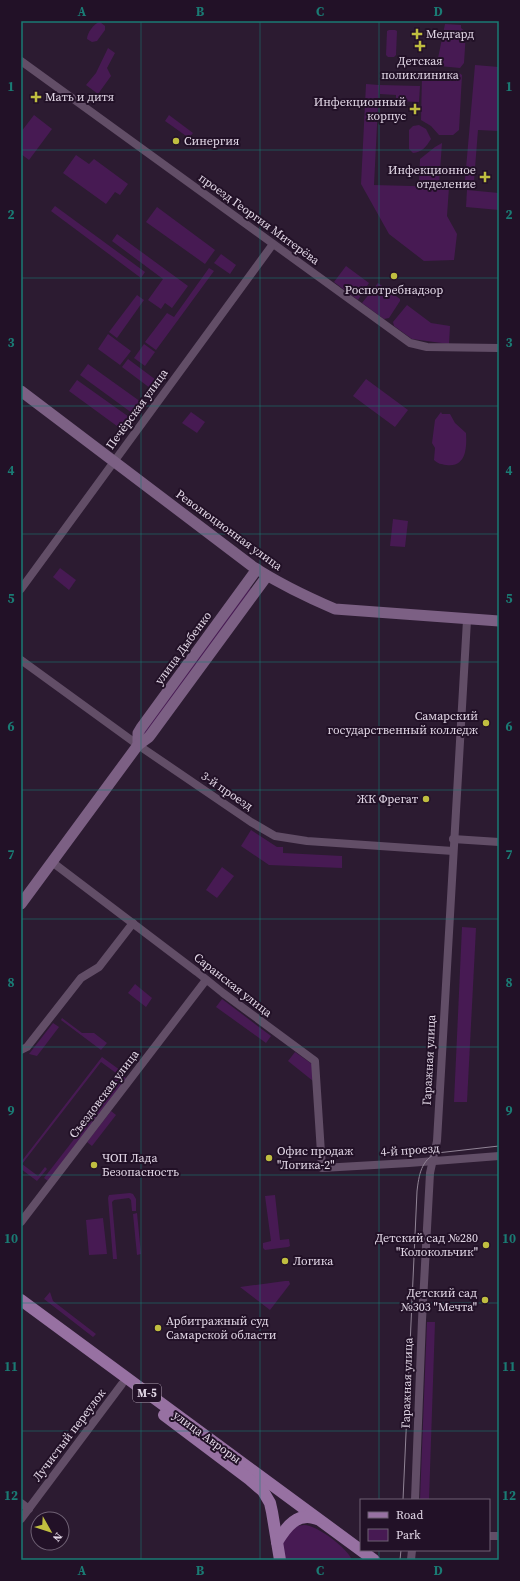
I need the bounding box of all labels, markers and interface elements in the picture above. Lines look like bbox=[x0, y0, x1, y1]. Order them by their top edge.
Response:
text: A bbox=[78, 3, 87, 20]
text: B bbox=[196, 3, 205, 20]
text: C bbox=[316, 3, 324, 20]
text: D bbox=[433, 3, 443, 20]
place label: Медгард bbox=[426, 26, 474, 42]
marker: Медгард bbox=[411, 28, 423, 40]
marker: Детская поликлиника bbox=[414, 40, 426, 52]
place label: Детская поликлиника bbox=[381, 53, 460, 83]
text: 1 bbox=[7, 78, 15, 95]
text: 1 bbox=[505, 78, 513, 95]
place label: Мать и дитя bbox=[45, 89, 114, 105]
marker: Мать и дитя bbox=[30, 91, 42, 103]
place label: Инфекционный корпус bbox=[314, 94, 406, 124]
marker: Инфекционный корпус bbox=[409, 103, 421, 115]
place label: Синергия bbox=[184, 133, 239, 149]
marker: Синергия bbox=[171, 136, 181, 146]
place label: Инфекционное отделение bbox=[388, 162, 476, 192]
street label: проезд Георгия Митерёва bbox=[195, 170, 323, 269]
marker: Инфекционное отделение bbox=[479, 171, 491, 183]
text: 2 bbox=[7, 206, 15, 223]
text: 2 bbox=[505, 206, 513, 223]
marker: Роспотребнадзор bbox=[389, 271, 399, 281]
place label: Роспотребнадзор bbox=[345, 282, 443, 298]
text: 3 bbox=[7, 334, 15, 351]
text: 3 bbox=[505, 334, 513, 351]
street label: Печёрская улица bbox=[102, 365, 172, 453]
text: 4 bbox=[7, 462, 15, 479]
text: 4 bbox=[505, 462, 513, 479]
street label: Революционная улица bbox=[173, 486, 286, 575]
text: 5 bbox=[7, 590, 15, 607]
text: 5 bbox=[505, 590, 513, 607]
street label: улица Дыбенко bbox=[151, 608, 215, 688]
place label: Самарский государственный колледж bbox=[328, 708, 478, 738]
text: 6 bbox=[7, 718, 15, 735]
marker: Самарский государственный колледж bbox=[481, 718, 491, 728]
text: 6 bbox=[505, 718, 513, 735]
street label: 3-й проезд bbox=[198, 768, 256, 814]
place label: ЖК Фрегат bbox=[357, 791, 419, 807]
marker: ЖК Фрегат bbox=[421, 794, 431, 804]
text: 7 bbox=[7, 846, 15, 863]
text: 7 bbox=[505, 846, 513, 863]
street label: Саранская улица bbox=[191, 949, 276, 1021]
text: 8 bbox=[7, 974, 15, 991]
text: 8 bbox=[505, 974, 513, 991]
street label: Гаражная улица bbox=[419, 1013, 439, 1106]
street label: Съездовская улица bbox=[65, 1046, 143, 1141]
text: 9 bbox=[7, 1102, 15, 1119]
text: 9 bbox=[505, 1102, 513, 1119]
street label: 4-й проезд bbox=[380, 1140, 440, 1160]
place label: Офис продаж "Логика-2" bbox=[277, 1143, 353, 1173]
place label: ЧОП Лада Безопасность bbox=[102, 1150, 179, 1180]
marker: Офис продаж "Логика-2" bbox=[264, 1153, 274, 1163]
marker: ЧОП Лада Безопасность bbox=[89, 1160, 99, 1170]
text: 10 bbox=[4, 1230, 18, 1247]
place label: Детский сад №280 "Колокольчик" bbox=[375, 1230, 478, 1260]
text: 10 bbox=[502, 1230, 516, 1247]
marker: Детский сад №280 "Колокольчик" bbox=[481, 1240, 491, 1250]
place label: Логика bbox=[293, 1253, 334, 1269]
marker: Логика bbox=[280, 1256, 290, 1266]
place label: Детский сад №303 "Мечта" bbox=[401, 1285, 477, 1315]
marker: Детский сад №303 "Мечта" bbox=[480, 1295, 490, 1305]
place label: Арбитражный суд Самарской области bbox=[166, 1313, 277, 1343]
marker: Арбитражный суд Самарской области bbox=[153, 1323, 163, 1333]
street label: Гаражная улица bbox=[397, 1336, 417, 1429]
text: 11 bbox=[4, 1358, 18, 1375]
text: 11 bbox=[502, 1358, 516, 1375]
road number: М-5 bbox=[133, 1384, 161, 1402]
street label: Лучистый переулок bbox=[29, 1385, 109, 1485]
street label: улица Авроры bbox=[170, 1407, 244, 1467]
text: 12 bbox=[4, 1487, 18, 1504]
text: 12 bbox=[502, 1487, 516, 1504]
legend bbox=[360, 1499, 490, 1551]
text: Road bbox=[396, 1507, 423, 1523]
north arrow bbox=[30, 1511, 70, 1551]
text: Park bbox=[396, 1527, 421, 1543]
text: N bbox=[49, 1529, 66, 1545]
text: A bbox=[78, 1562, 87, 1579]
text: B bbox=[196, 1562, 205, 1579]
text: C bbox=[316, 1562, 324, 1579]
text: D bbox=[433, 1562, 443, 1579]

